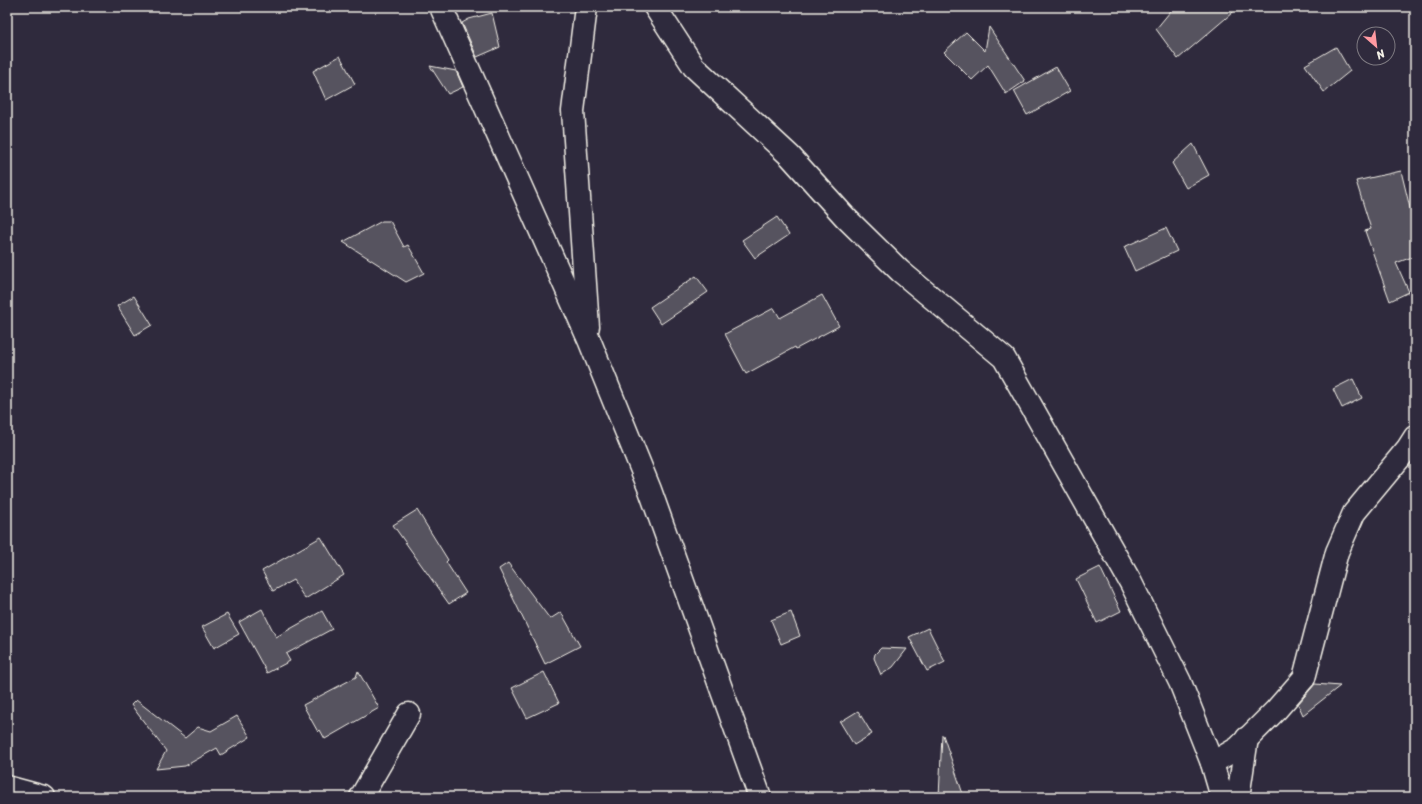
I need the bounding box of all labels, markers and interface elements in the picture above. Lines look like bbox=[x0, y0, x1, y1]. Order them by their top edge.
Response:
north arrow bbox=[1356, 26, 1396, 66]
text: N bbox=[1372, 44, 1389, 65]

